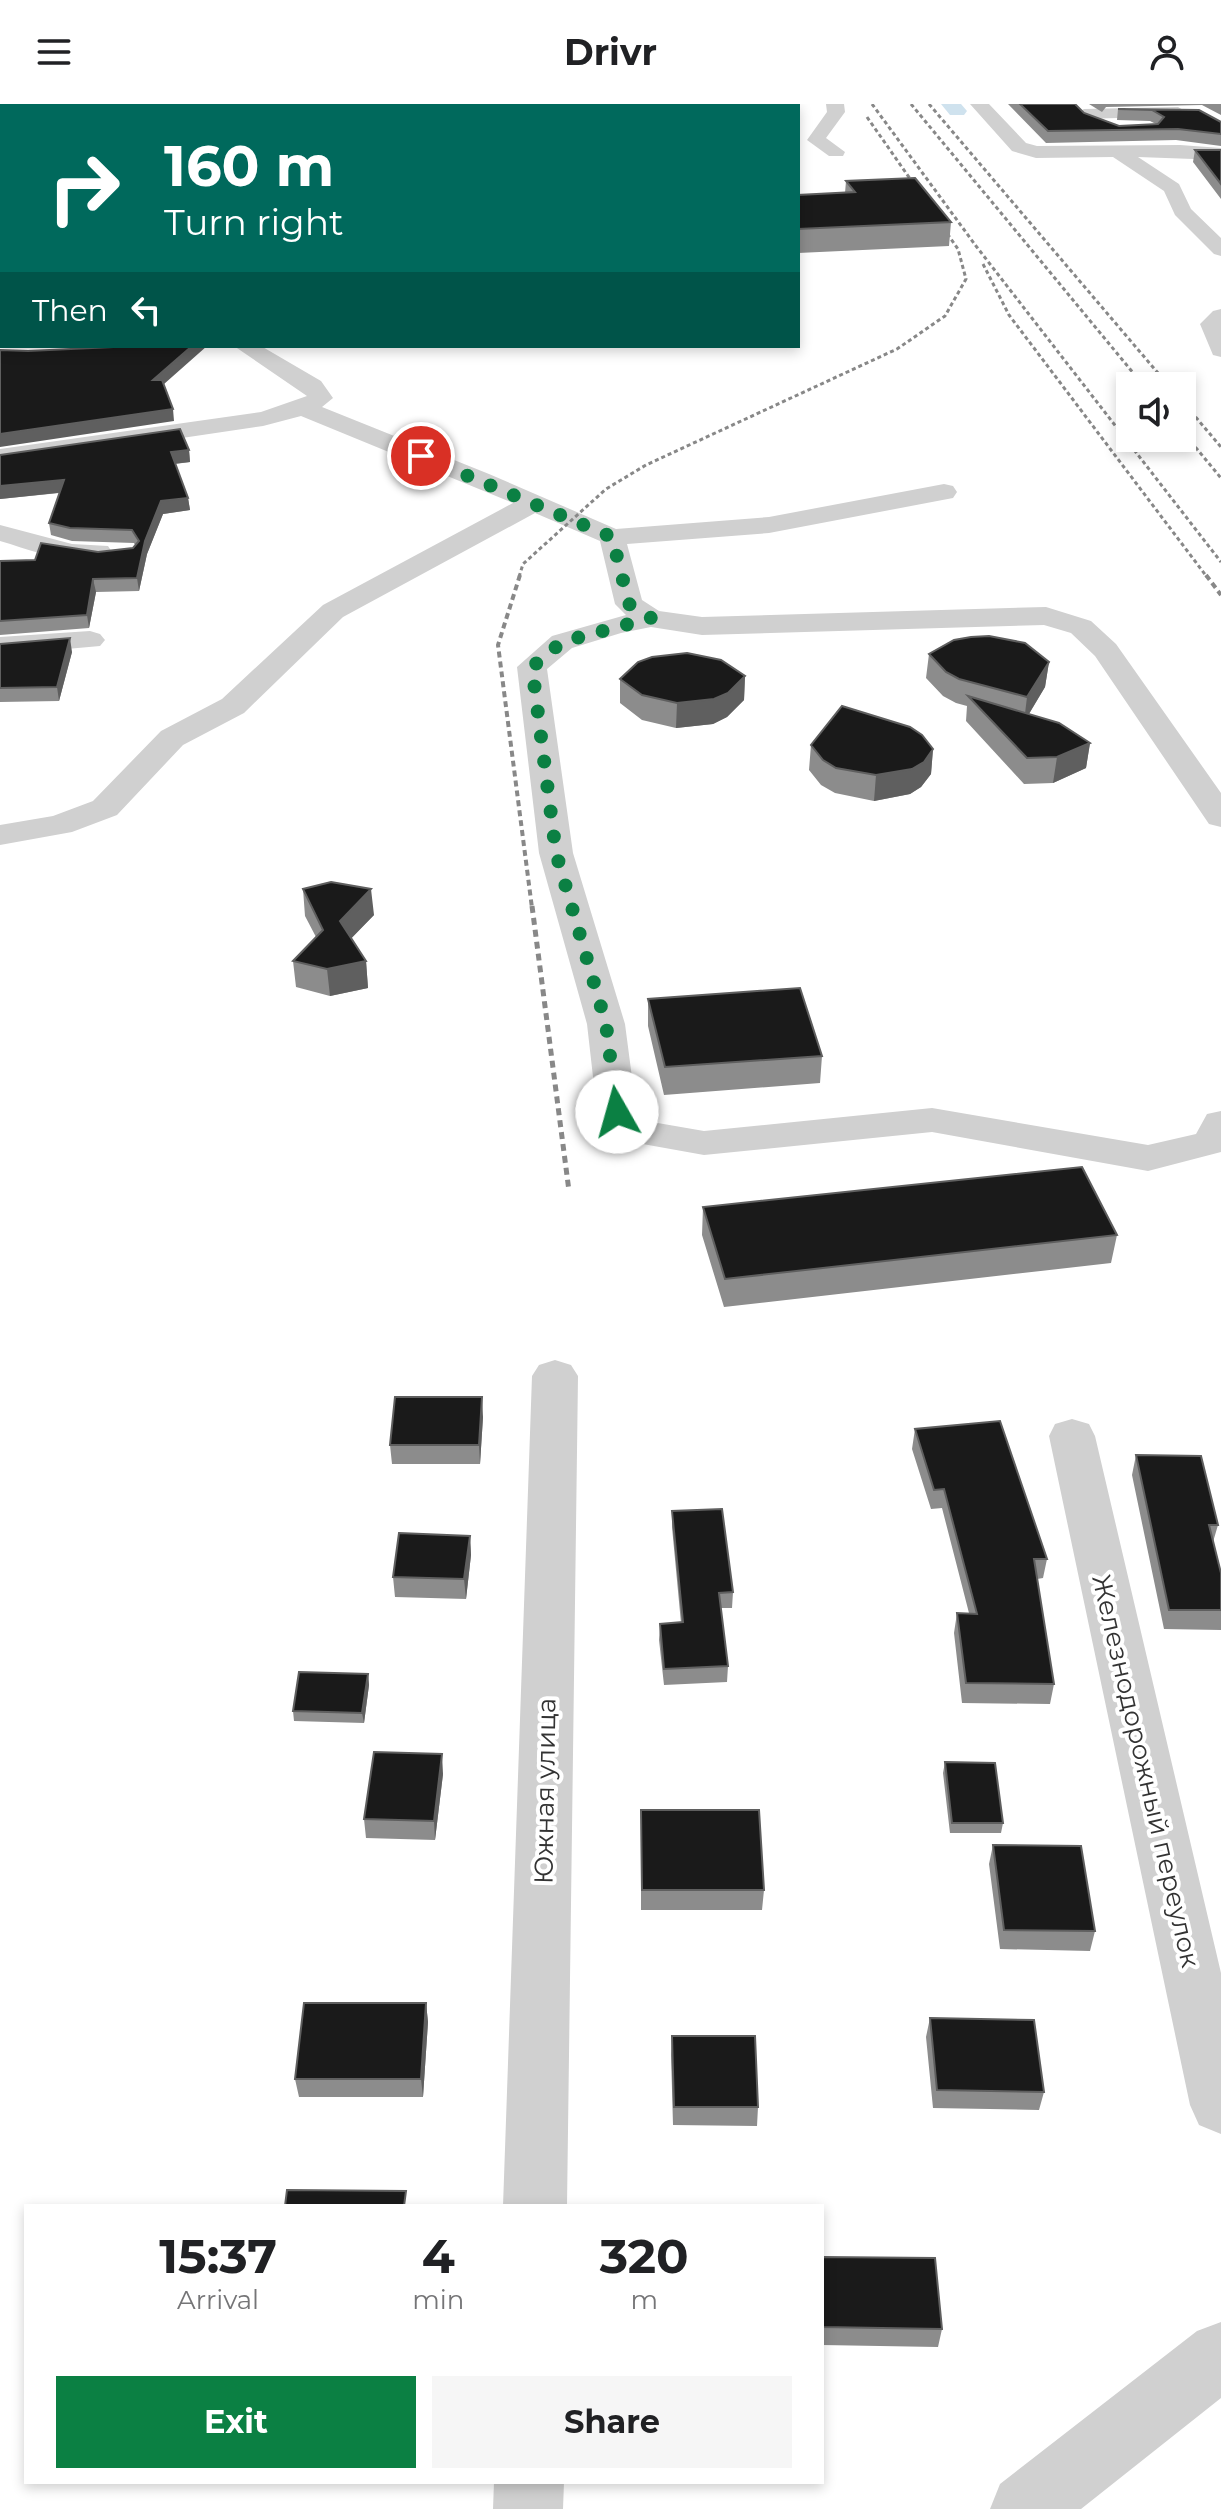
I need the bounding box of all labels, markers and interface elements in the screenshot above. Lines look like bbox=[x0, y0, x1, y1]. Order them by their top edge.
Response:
icon: menu bbox=[32, 30, 76, 74]
text: Drivr bbox=[564, 30, 657, 74]
icon: person bbox=[1145, 30, 1189, 74]
text: 160 m bbox=[164, 132, 334, 200]
icon: right bbox=[32, 136, 136, 240]
text: Turn right bbox=[164, 200, 344, 244]
icon: left bbox=[124, 288, 168, 332]
text: Then bbox=[32, 292, 108, 329]
map controls bbox=[1116, 372, 1196, 452]
button: sound bbox=[1116, 372, 1196, 452]
pin bbox=[387, 422, 455, 490]
icon: arrive bbox=[399, 434, 443, 478]
position arrow bbox=[575, 1070, 659, 1154]
street label: Железнодорожный переулок bbox=[1085, 1571, 1207, 1971]
street label: Южная улица bbox=[527, 1698, 563, 1884]
text: 15:37 bbox=[159, 2227, 277, 2285]
text: 4 bbox=[422, 2227, 455, 2285]
text: 320 bbox=[600, 2227, 689, 2285]
text: Arrival bbox=[177, 2284, 259, 2316]
text: min bbox=[412, 2284, 464, 2316]
text: m bbox=[630, 2284, 658, 2316]
button: Exit bbox=[56, 2376, 416, 2468]
button: Share bbox=[432, 2376, 792, 2468]

